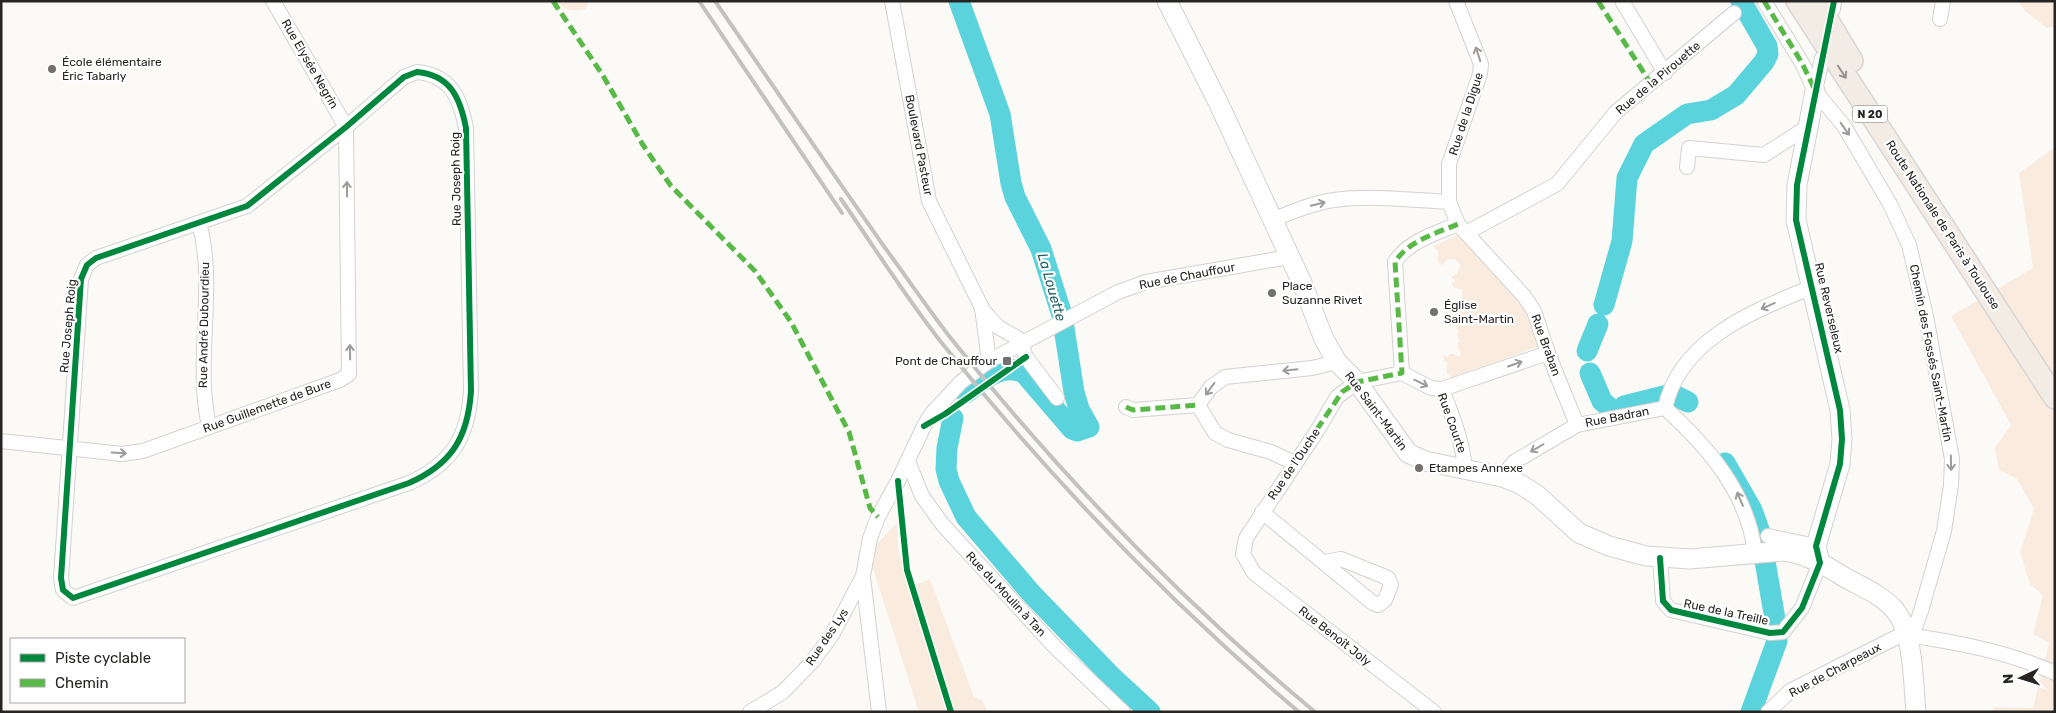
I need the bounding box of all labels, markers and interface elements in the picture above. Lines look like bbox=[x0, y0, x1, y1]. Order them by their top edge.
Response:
street label: Rue Elysée Negrin bbox=[279, 17, 341, 111]
street label: Rue de la Pirouette bbox=[1613, 38, 1703, 117]
one-way arrow bbox=[1473, 46, 1483, 62]
place label: École élémentaire Éric Tabarly bbox=[62, 55, 162, 83]
marker: École élémentaire Éric Tabarly bbox=[46, 63, 58, 75]
one-way arrow bbox=[1838, 64, 1848, 78]
street label: Rue de la Digue bbox=[1446, 71, 1486, 157]
street label: Boulevard Pasteur bbox=[902, 93, 936, 197]
road number: N 20 bbox=[1852, 106, 1888, 122]
one-way arrow bbox=[1840, 122, 1850, 136]
street label: Rue Joseph Roig bbox=[448, 132, 464, 226]
street label: Route Nationale de Paris à Toulouse bbox=[1883, 138, 2003, 312]
one-way arrow bbox=[343, 181, 352, 197]
one-way arrow bbox=[1310, 199, 1326, 208]
water label: La Louette bbox=[1034, 251, 1069, 323]
street label: Rue de Chauffour bbox=[1138, 260, 1237, 292]
street label: Rue Reverseleux bbox=[1812, 261, 1846, 355]
street label: Rue André Dubourdieu bbox=[196, 262, 212, 388]
street label: Chemin des Fossés Saint-Martin bbox=[1907, 263, 1955, 443]
street label: Rue Joseph Roig bbox=[57, 278, 79, 374]
place label: Place Suzanne Rivet bbox=[1282, 279, 1362, 307]
marker: Place Suzanne Rivet bbox=[1266, 287, 1278, 299]
place label: Église Saint-Martin bbox=[1444, 298, 1514, 326]
one-way arrow bbox=[1761, 301, 1776, 311]
marker: Église Saint-Martin bbox=[1428, 306, 1440, 318]
street label: Rue Braban bbox=[1528, 312, 1564, 378]
one-way arrow bbox=[345, 344, 355, 360]
place label: Pont de Chauffour bbox=[895, 354, 997, 368]
marker: Pont de Chauffour bbox=[1001, 355, 1013, 367]
one-way arrow bbox=[1507, 359, 1523, 369]
one-way arrow bbox=[1282, 366, 1298, 375]
street label: Rue Saint-Martin bbox=[1342, 369, 1410, 453]
street label: Rue Guillemette de Bure bbox=[201, 376, 333, 436]
one-way arrow bbox=[1413, 379, 1428, 389]
one-way arrow bbox=[1205, 382, 1215, 396]
street label: Rue Courte bbox=[1435, 391, 1469, 455]
street label: Rue Badran bbox=[1584, 404, 1650, 430]
street label: Rue de l'Ouche bbox=[1265, 425, 1323, 502]
one-way arrow bbox=[1530, 444, 1545, 454]
one-way arrow bbox=[110, 448, 126, 457]
one-way arrow bbox=[1947, 455, 1956, 471]
place label: Etampes Annexe bbox=[1429, 461, 1523, 475]
marker: Etampes Annexe bbox=[1413, 462, 1425, 474]
one-way arrow bbox=[1734, 492, 1744, 507]
street label: Rue du Moulin à Tan bbox=[963, 549, 1049, 639]
street label: Rue de la Treille bbox=[1682, 596, 1770, 628]
street label: Rue Benoît Joly bbox=[1296, 603, 1374, 669]
street label: Rue des Lys bbox=[803, 606, 851, 668]
legend bbox=[10, 638, 185, 703]
street label: Rue de Charpeaux bbox=[1787, 640, 1884, 700]
text: Piste cyclable bbox=[55, 649, 151, 667]
north arrow bbox=[1996, 653, 2046, 703]
text: N bbox=[2000, 673, 2017, 684]
text: Chemin bbox=[55, 674, 109, 692]

